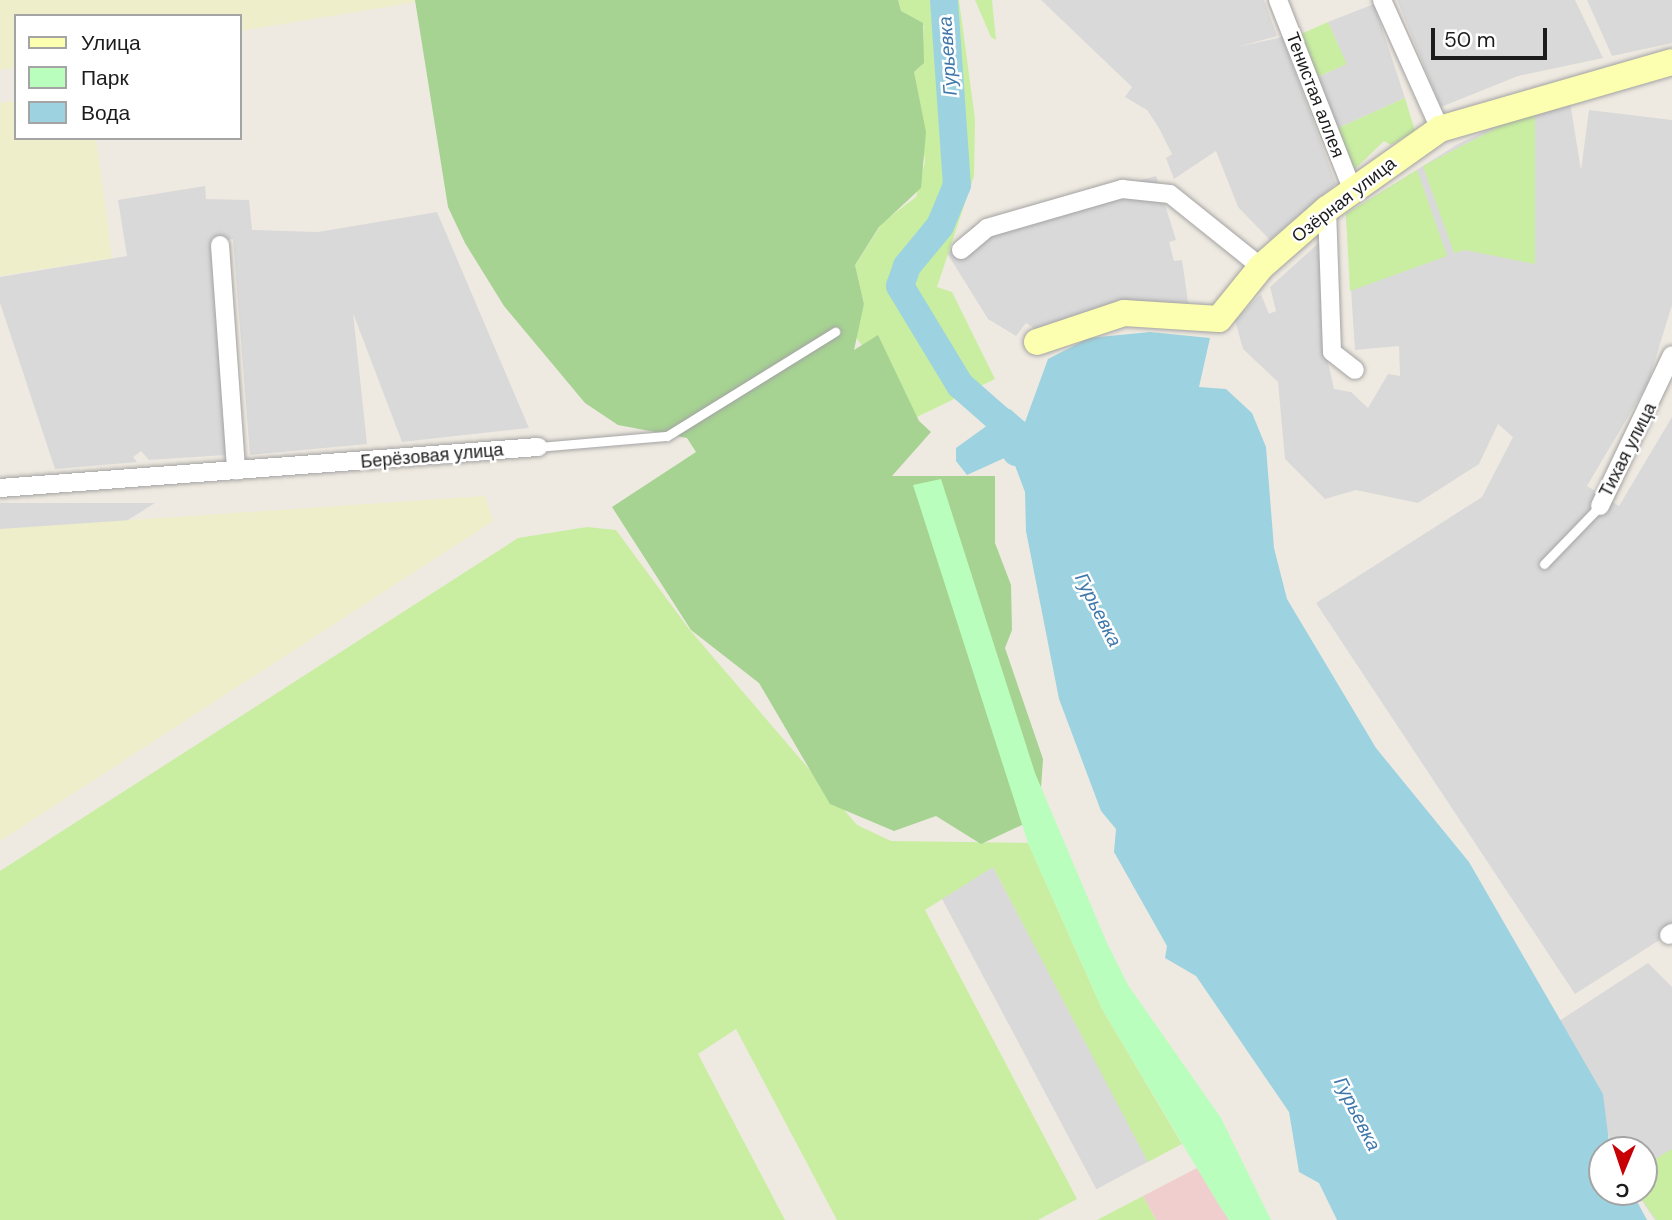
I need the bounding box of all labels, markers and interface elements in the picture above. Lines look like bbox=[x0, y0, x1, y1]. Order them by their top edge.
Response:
legend bbox=[14, 14, 242, 140]
scale bar bbox=[1434, 14, 1550, 58]
water label: Гурьевка bbox=[934, 16, 962, 96]
text: 50 m bbox=[1444, 26, 1495, 54]
text: Улица bbox=[81, 29, 141, 57]
street label: Тенистая аллея bbox=[1281, 29, 1349, 161]
text: Парк bbox=[81, 64, 129, 92]
text: Вода bbox=[81, 99, 130, 127]
street label: Озёрная улица bbox=[1288, 153, 1400, 247]
street label: Тихая улица bbox=[1595, 399, 1661, 501]
street label: Берёзовая улица bbox=[360, 439, 504, 473]
water label: Гурьевка bbox=[1070, 569, 1126, 651]
water label: Гурьевка bbox=[1329, 1073, 1385, 1155]
north arrow bbox=[1588, 1136, 1658, 1206]
text: С bbox=[1615, 1178, 1630, 1203]

